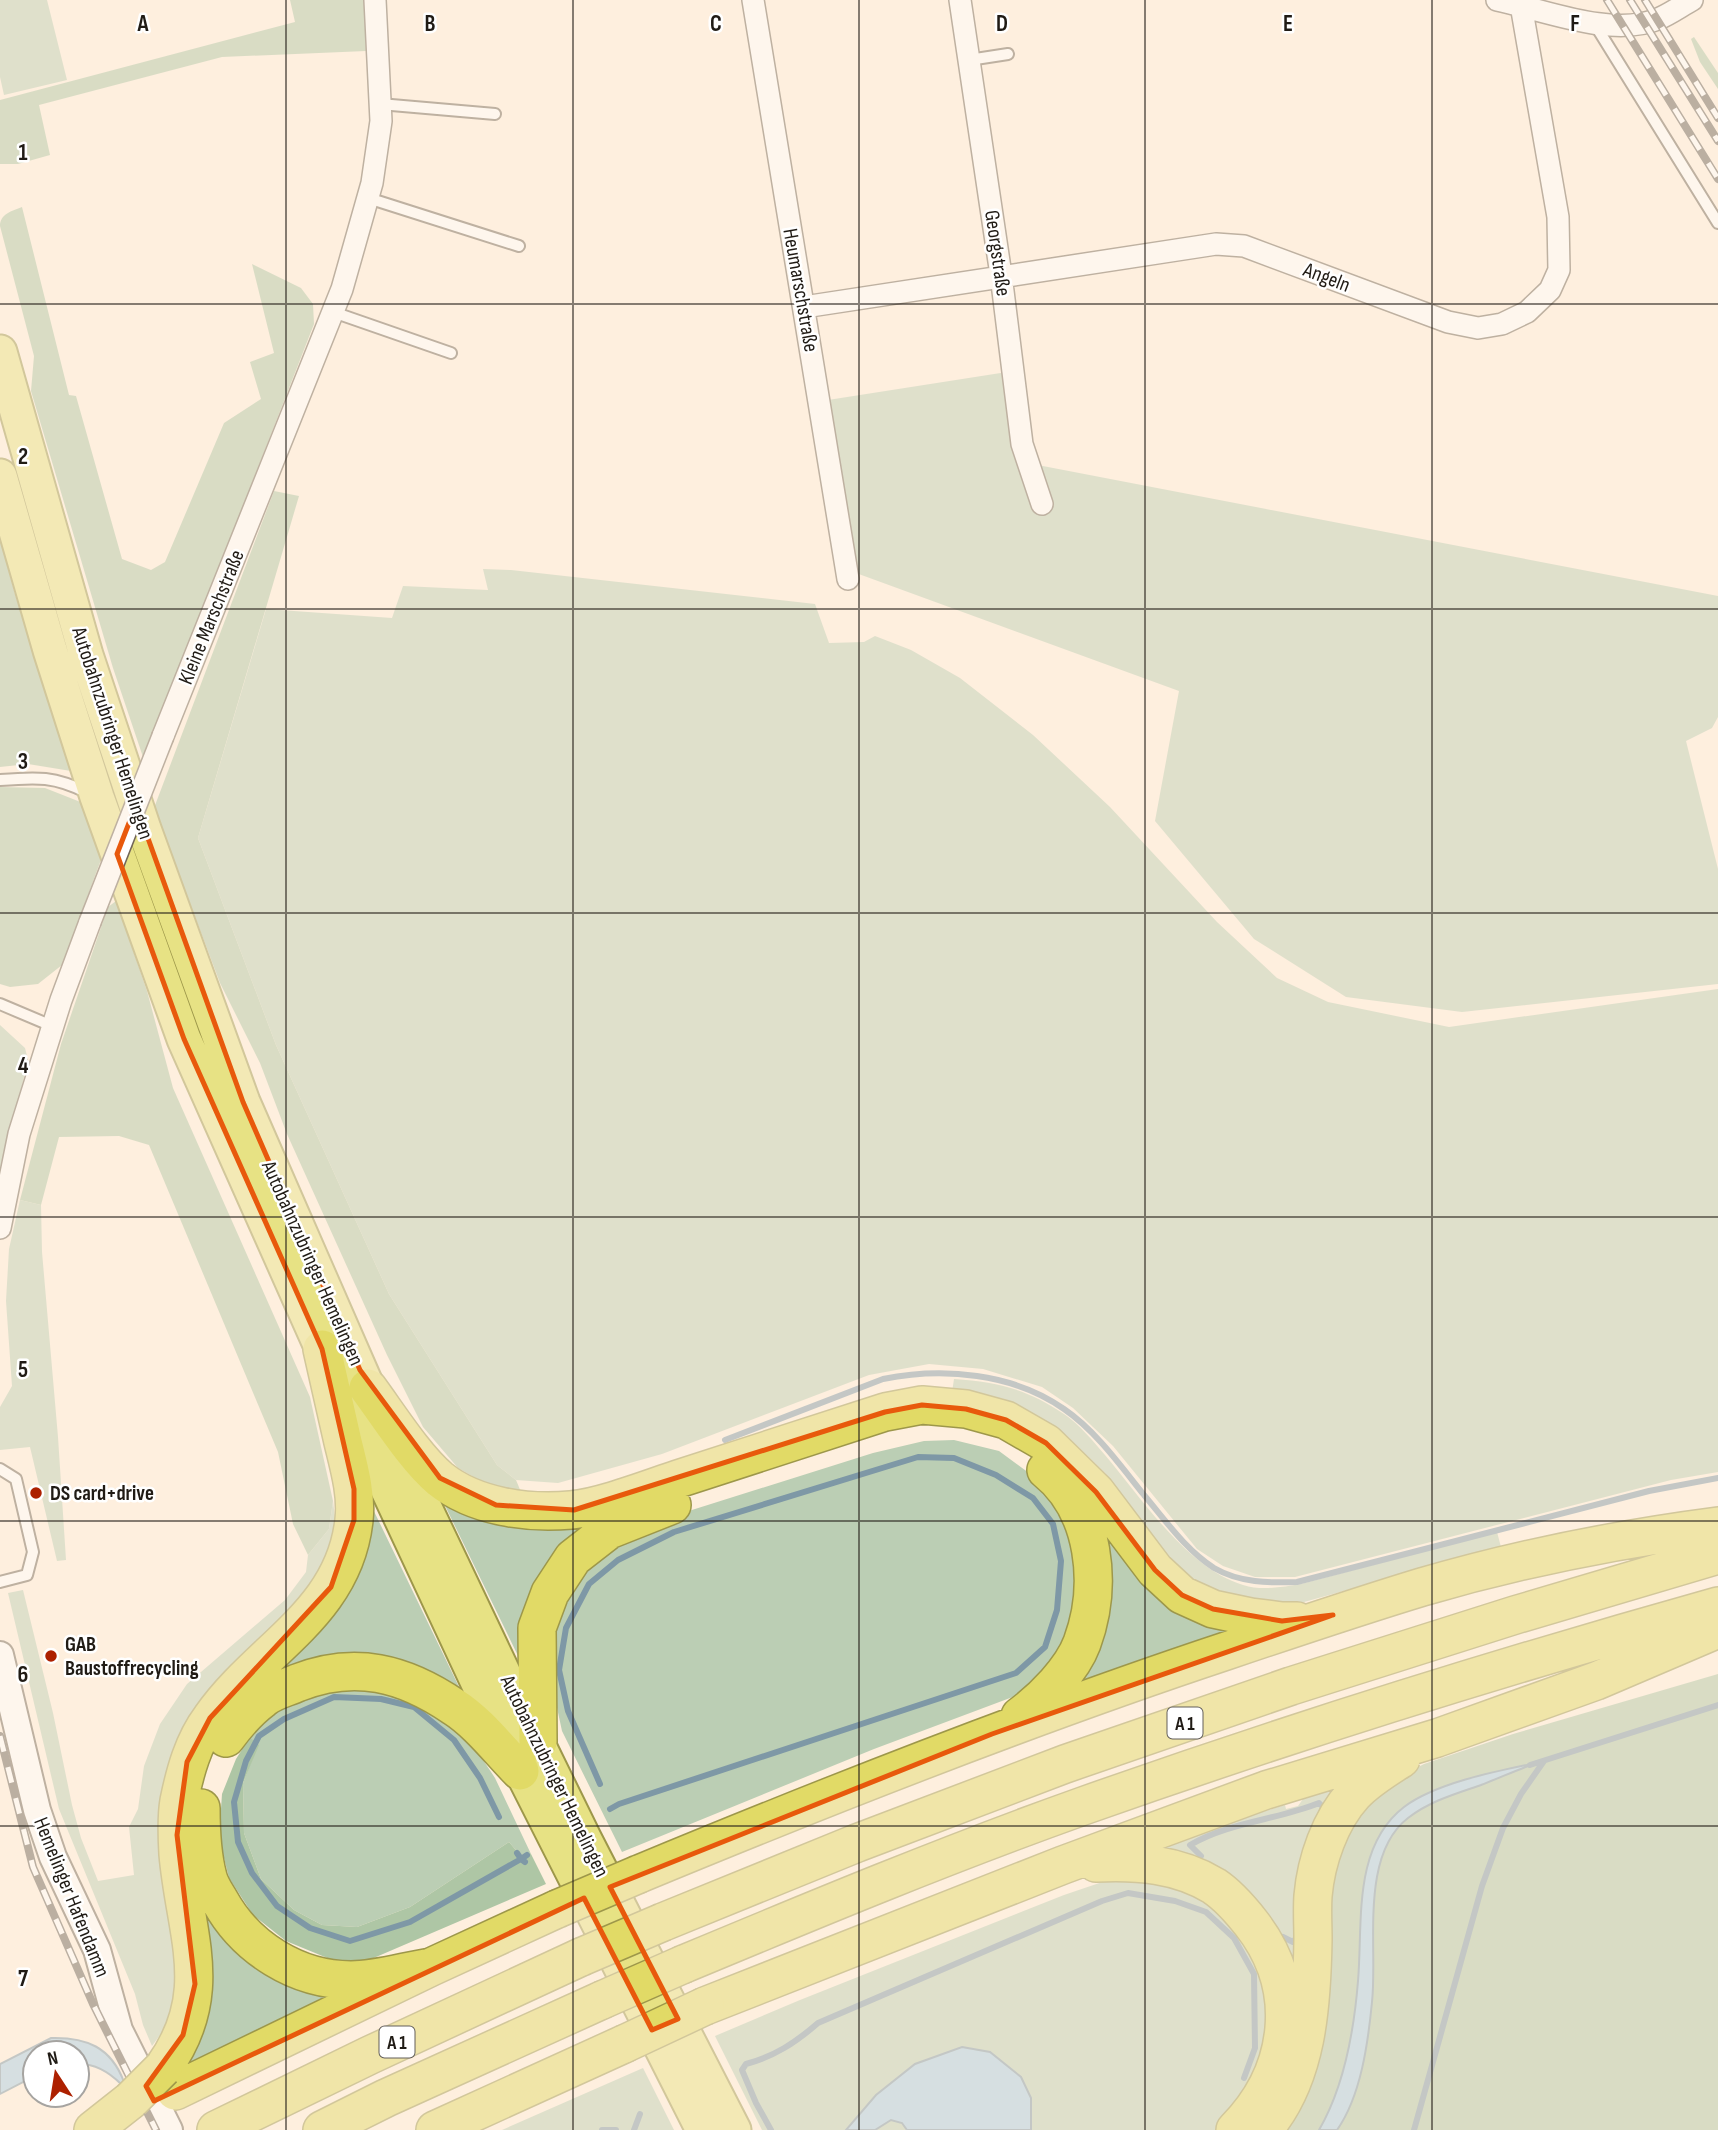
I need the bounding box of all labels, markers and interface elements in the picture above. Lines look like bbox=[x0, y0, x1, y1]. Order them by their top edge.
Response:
text: A bbox=[137, 10, 150, 38]
text: B bbox=[425, 10, 436, 38]
text: C bbox=[710, 10, 722, 38]
text: D bbox=[996, 10, 1008, 38]
text: E bbox=[1283, 10, 1293, 38]
text: F bbox=[1570, 10, 1580, 38]
text: 1 bbox=[18, 139, 28, 167]
street label: Georgstraße bbox=[979, 209, 1016, 298]
street label: Heumarschstraße bbox=[777, 226, 824, 354]
street label: Angeln bbox=[1299, 257, 1354, 298]
text: 2 bbox=[18, 443, 28, 471]
street label: Kleine Marschstraße bbox=[173, 546, 250, 688]
street label: Autobahnzubringer Hemelingen bbox=[66, 623, 159, 842]
text: 3 bbox=[18, 748, 28, 776]
text: 4 bbox=[18, 1052, 29, 1080]
street label: Autobahnzubringer Hemelingen bbox=[256, 1156, 369, 1369]
text: 5 bbox=[18, 1356, 28, 1384]
place label: DS card+drive bbox=[50, 1481, 154, 1506]
marker: DS card+drive bbox=[28, 1485, 44, 1501]
place label: GAB Baustoffrecycling bbox=[65, 1632, 199, 1681]
marker: GAB Baustoffrecycling bbox=[43, 1648, 59, 1664]
text: 6 bbox=[18, 1661, 28, 1689]
street label: Autobahnzubringer Hemelingen bbox=[494, 1670, 614, 1881]
road number: A 1 bbox=[1168, 1708, 1202, 1738]
street label: Hemelinger Hafendamm bbox=[28, 1814, 115, 1981]
text: 7 bbox=[18, 1965, 28, 1993]
road number: A 1 bbox=[380, 2026, 414, 2058]
north arrow bbox=[21, 2039, 91, 2109]
text: N bbox=[45, 2047, 60, 2071]

